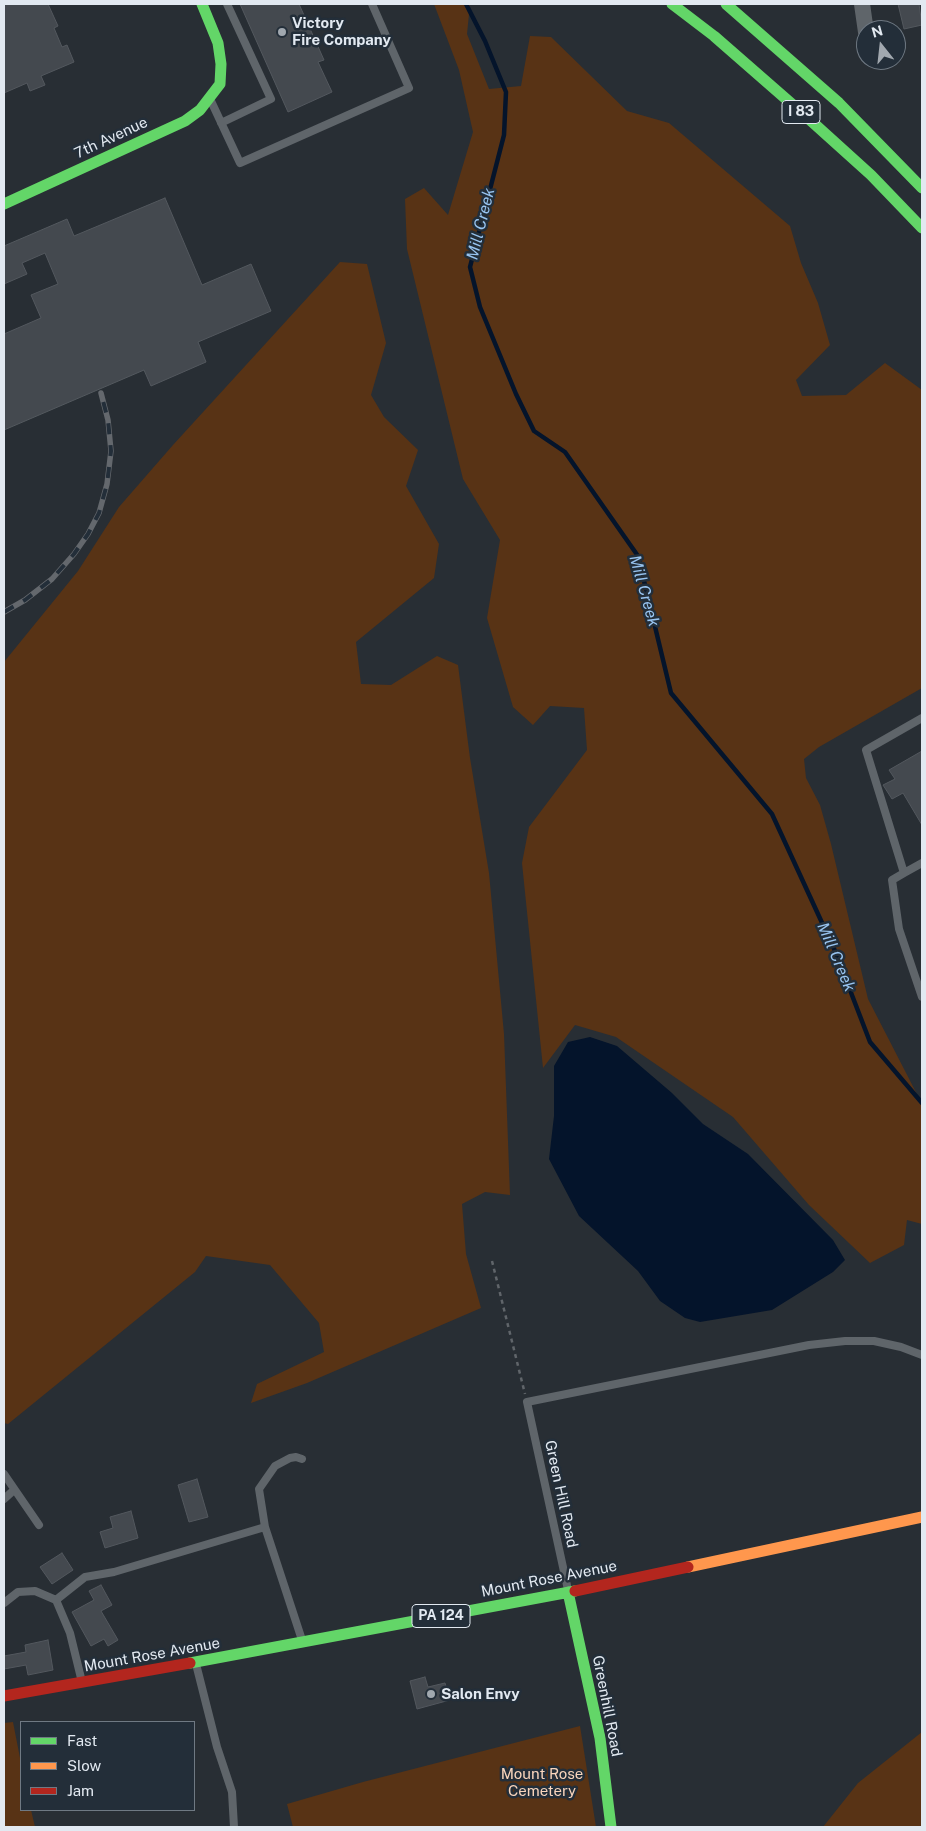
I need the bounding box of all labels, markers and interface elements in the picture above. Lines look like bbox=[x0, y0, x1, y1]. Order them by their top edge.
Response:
place label: Victory Fire Company bbox=[292, 14, 391, 49]
north arrow bbox=[856, 20, 906, 70]
text: N bbox=[870, 22, 885, 41]
marker: Victory Fire Company bbox=[276, 26, 288, 38]
road number: I 83 bbox=[782, 100, 820, 124]
street label: 7th Avenue bbox=[72, 113, 150, 163]
water label: Mill Creek bbox=[463, 186, 499, 262]
water label: Mill Creek bbox=[625, 553, 663, 629]
water label: Mill Creek bbox=[813, 919, 859, 995]
street label: Green Hill Road bbox=[541, 1439, 581, 1549]
street label: Mount Rose Avenue bbox=[480, 1557, 618, 1601]
road number: PA 124 bbox=[412, 1604, 470, 1628]
street label: Mount Rose Avenue bbox=[83, 1634, 221, 1676]
street label: Greenhill Road bbox=[588, 1654, 626, 1758]
place label: Salon Envy bbox=[441, 1685, 520, 1703]
marker: Salon Envy bbox=[425, 1688, 437, 1700]
legend bbox=[20, 1721, 195, 1811]
text: Fast bbox=[67, 1732, 97, 1749]
text: Slow bbox=[67, 1757, 101, 1774]
park label: Mount Rose Cemetery bbox=[501, 1765, 583, 1800]
text: Jam bbox=[67, 1782, 94, 1799]

